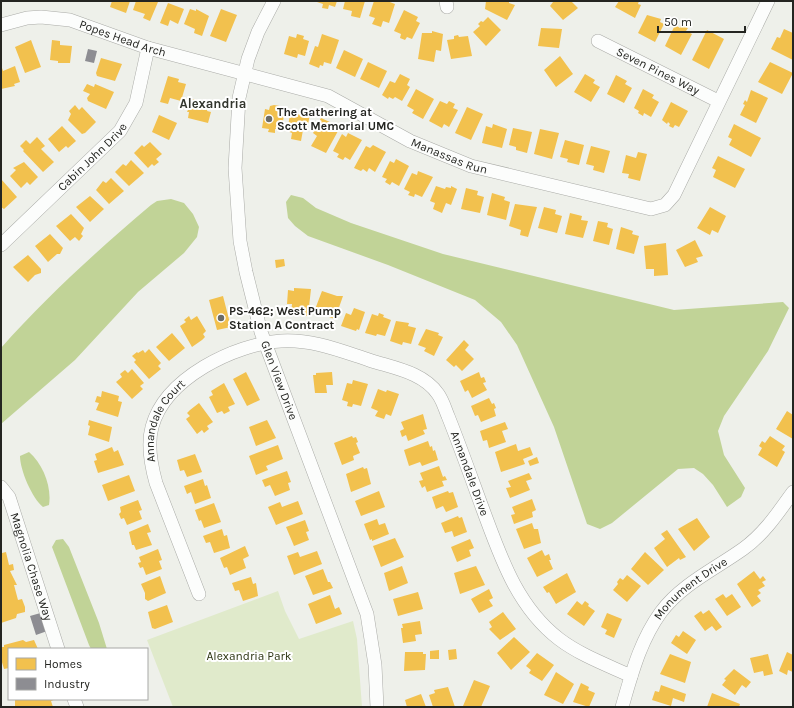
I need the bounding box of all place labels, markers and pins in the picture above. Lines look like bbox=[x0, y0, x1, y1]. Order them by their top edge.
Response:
place label: The Gathering at Scott Memorial UMC bbox=[277, 105, 394, 133]
marker: The Gathering at Scott Memorial UMC bbox=[264, 114, 274, 124]
place label: PS-462; West Pump Station A Contract bbox=[229, 304, 341, 332]
marker: PS-462; West Pump Station A Contract bbox=[216, 313, 226, 323]

